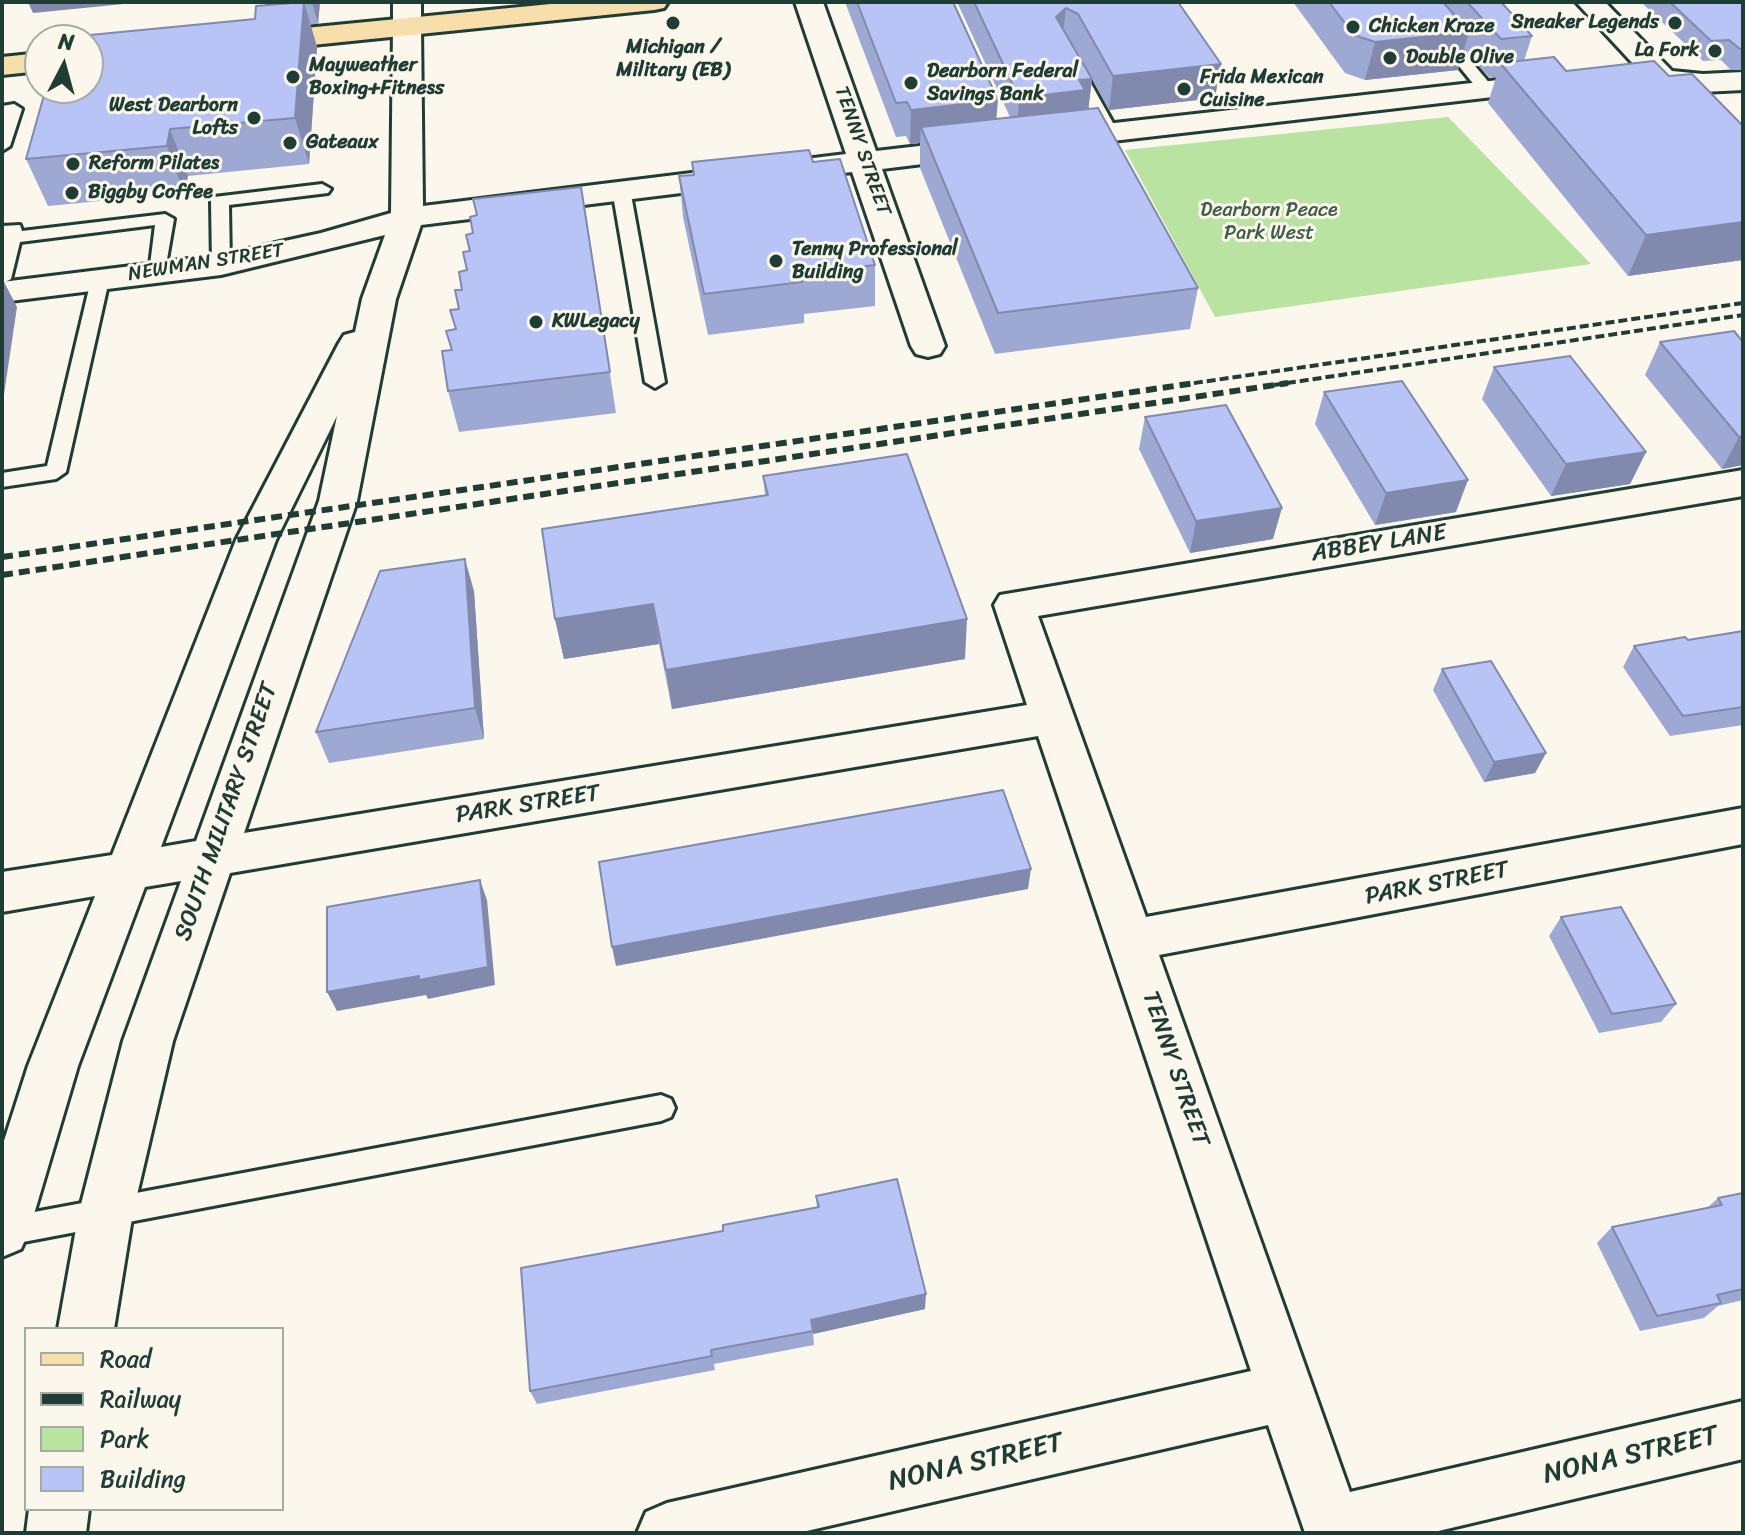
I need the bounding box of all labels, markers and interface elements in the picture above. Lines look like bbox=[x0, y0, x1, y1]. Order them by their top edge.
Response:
place label: Sneaker Legends bbox=[1511, 11, 1659, 35]
marker: Michigan / Military (EB) bbox=[664, 14, 682, 32]
marker: Sneaker Legends bbox=[1666, 14, 1684, 32]
place label: Chicken Kraze bbox=[1369, 15, 1495, 39]
marker: Chicken Kraze bbox=[1344, 18, 1362, 36]
text: N bbox=[57, 21, 76, 62]
north arrow bbox=[24, 24, 104, 104]
place label: Michigan / Military (EB) bbox=[616, 36, 730, 83]
place label: La Fork bbox=[1635, 39, 1699, 63]
marker: La Fork bbox=[1706, 42, 1724, 60]
place label: Double Olive bbox=[1406, 46, 1514, 70]
marker: Double Olive bbox=[1381, 49, 1399, 67]
place label: Mayweather Boxing+Fitness bbox=[309, 54, 444, 101]
place label: Dearborn Federal Savings Bank bbox=[927, 60, 1078, 107]
place label: Frida Mexican Cuisine bbox=[1200, 66, 1324, 113]
marker: Mayweather Boxing+Fitness bbox=[284, 68, 302, 86]
marker: Dearborn Federal Savings Bank bbox=[902, 74, 920, 92]
marker: Frida Mexican Cuisine bbox=[1175, 80, 1193, 98]
street label: TENNY STREET bbox=[829, 83, 895, 219]
place label: West Dearborn Lofts bbox=[109, 94, 238, 141]
marker: West Dearborn Lofts bbox=[245, 109, 263, 127]
place label: Gateaux bbox=[306, 131, 378, 155]
marker: Gateaux bbox=[281, 134, 299, 152]
place label: Reform Pilates bbox=[89, 152, 219, 176]
marker: Reform Pilates bbox=[64, 155, 82, 173]
place label: Biggby Coffee bbox=[88, 181, 213, 205]
marker: Biggby Coffee bbox=[63, 184, 81, 202]
park label: Dearborn Peace Park West bbox=[1200, 199, 1338, 246]
place label: Tenny Professional Building bbox=[792, 238, 958, 285]
street label: NEWMAN STREET bbox=[126, 239, 286, 287]
marker: Tenny Professional Building bbox=[767, 252, 785, 270]
place label: KWLegacy bbox=[552, 310, 640, 334]
marker: KWLegacy bbox=[527, 313, 545, 331]
street label: ABBEY LANE bbox=[1309, 519, 1449, 569]
street label: SOUTH MILITARY STREET bbox=[169, 679, 285, 945]
street label: PARK STREET bbox=[454, 779, 602, 831]
street label: PARK STREET bbox=[1363, 856, 1511, 912]
street label: TENNY STREET bbox=[1135, 988, 1215, 1150]
legend bbox=[24, 1327, 284, 1511]
text: Road bbox=[100, 1338, 151, 1380]
text: Railway bbox=[100, 1378, 181, 1420]
text: Park bbox=[100, 1418, 149, 1460]
street label: NONA STREET bbox=[1540, 1420, 1722, 1492]
street label: NONA STREET bbox=[885, 1427, 1067, 1499]
text: Building bbox=[100, 1458, 186, 1500]

